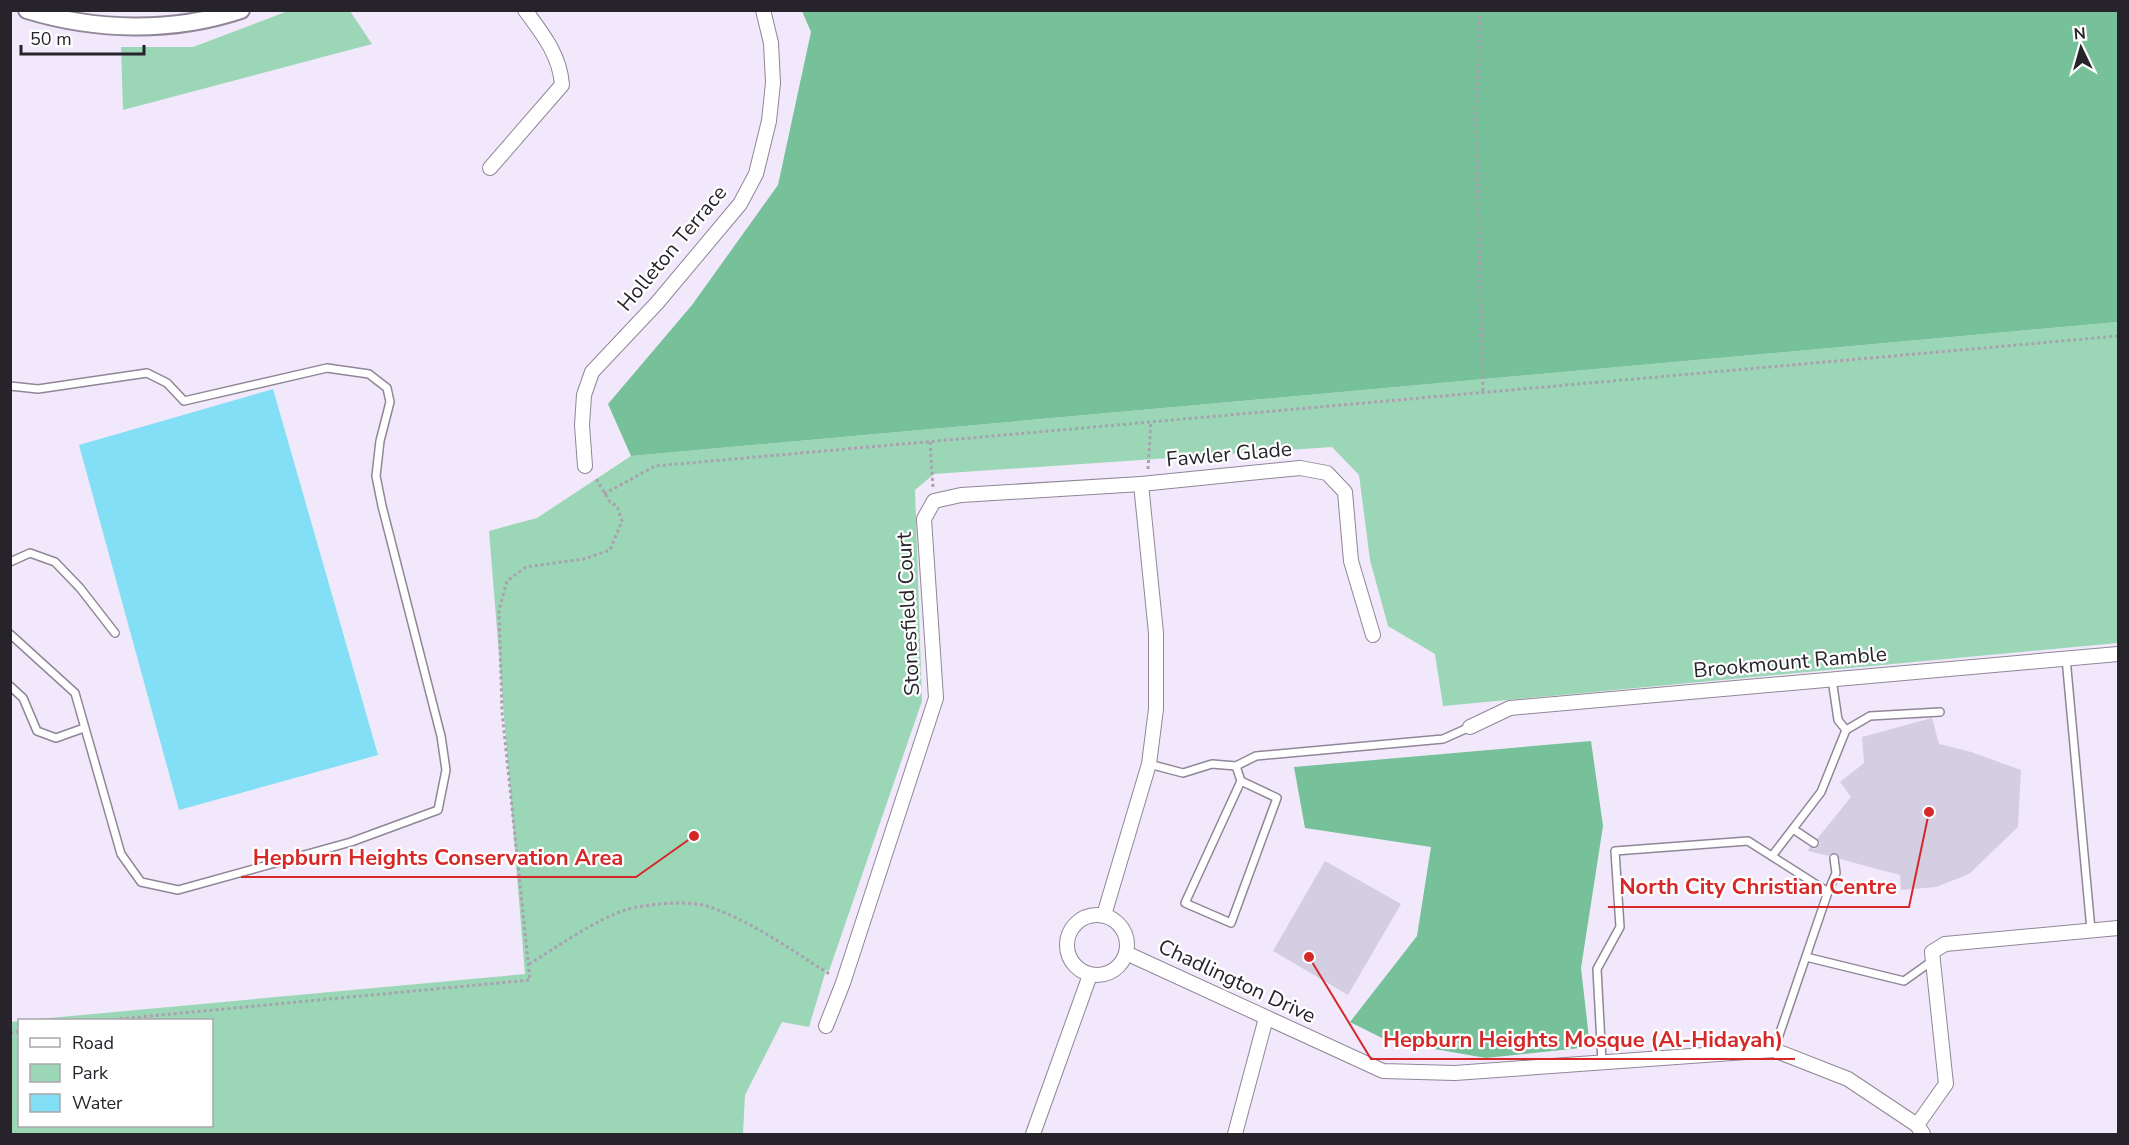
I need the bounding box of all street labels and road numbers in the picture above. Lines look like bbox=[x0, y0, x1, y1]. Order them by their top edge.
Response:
street label: Holleton Terrace bbox=[611, 179, 733, 317]
street label: Fawler Glade bbox=[1165, 435, 1293, 473]
street label: Stonesfield Court bbox=[890, 531, 926, 697]
street label: Brookmount Ramble bbox=[1692, 640, 1888, 684]
street label: Chadlington Drive bbox=[1154, 932, 1320, 1030]

